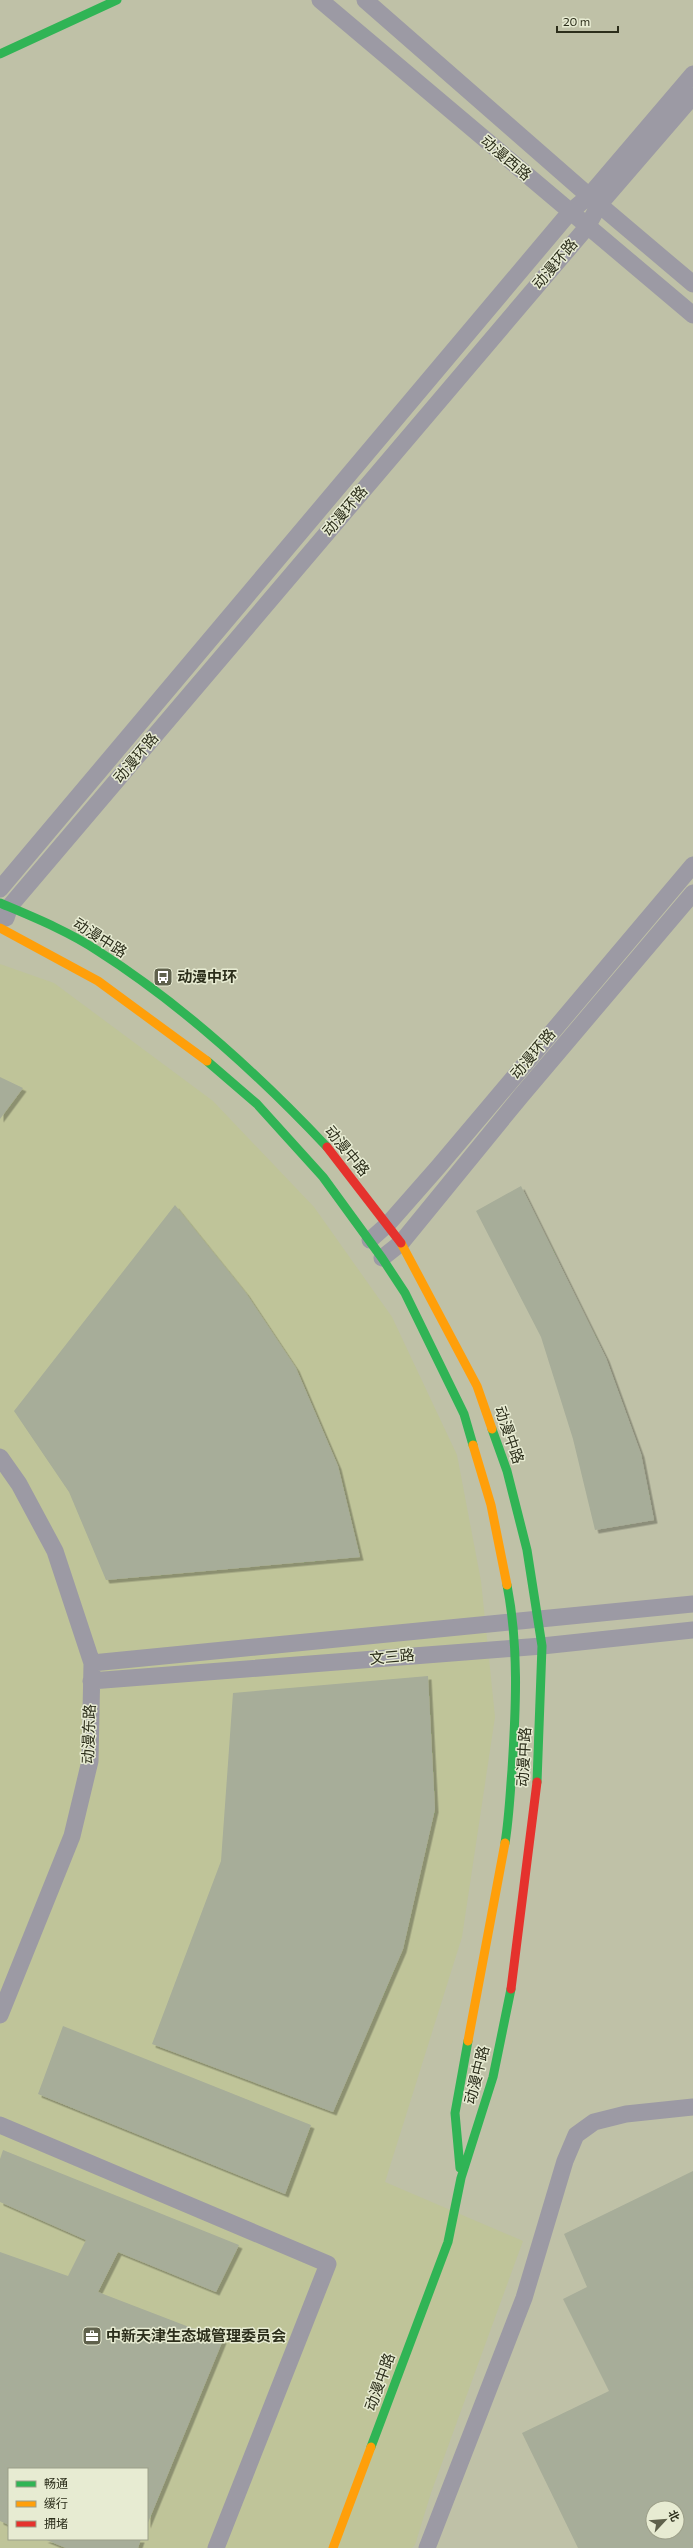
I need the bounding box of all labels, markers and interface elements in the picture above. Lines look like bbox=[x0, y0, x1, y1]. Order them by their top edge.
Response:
scale bar bbox=[557, 8, 618, 34]
text: 20 m bbox=[563, 14, 590, 28]
street label: 动漫西路 bbox=[478, 131, 535, 183]
street label: 动漫环路 bbox=[528, 235, 580, 292]
street label: 动漫环路 bbox=[318, 482, 370, 539]
street label: 动漫环路 bbox=[109, 729, 161, 786]
street label: 动漫中路 bbox=[70, 914, 131, 961]
bus stop icon: 动漫中环 bbox=[152, 966, 174, 988]
place label: 动漫中环 bbox=[177, 967, 237, 985]
street label: 动漫环路 bbox=[506, 1025, 558, 1082]
street label: 动漫中路 bbox=[322, 1122, 374, 1179]
street label: 动漫中路 bbox=[492, 1403, 528, 1466]
street label: 文三路 bbox=[369, 1645, 415, 1667]
street label: 动漫东路 bbox=[78, 1704, 98, 1764]
street label: 动漫中路 bbox=[512, 1727, 534, 1787]
street label: 动漫中路 bbox=[460, 2043, 492, 2106]
office icon: 中新天津生态城管理委员会 bbox=[81, 2325, 103, 2347]
place label: 中新天津生态城管理委员会 bbox=[106, 2326, 286, 2344]
street label: 动漫中路 bbox=[360, 2350, 398, 2413]
legend bbox=[8, 2468, 148, 2540]
text: 畅通 bbox=[44, 2476, 68, 2490]
text: 缓行 bbox=[44, 2496, 68, 2510]
north arrow bbox=[645, 2500, 685, 2540]
text: 北 bbox=[666, 2508, 683, 2523]
text: 拥堵 bbox=[44, 2516, 68, 2530]

